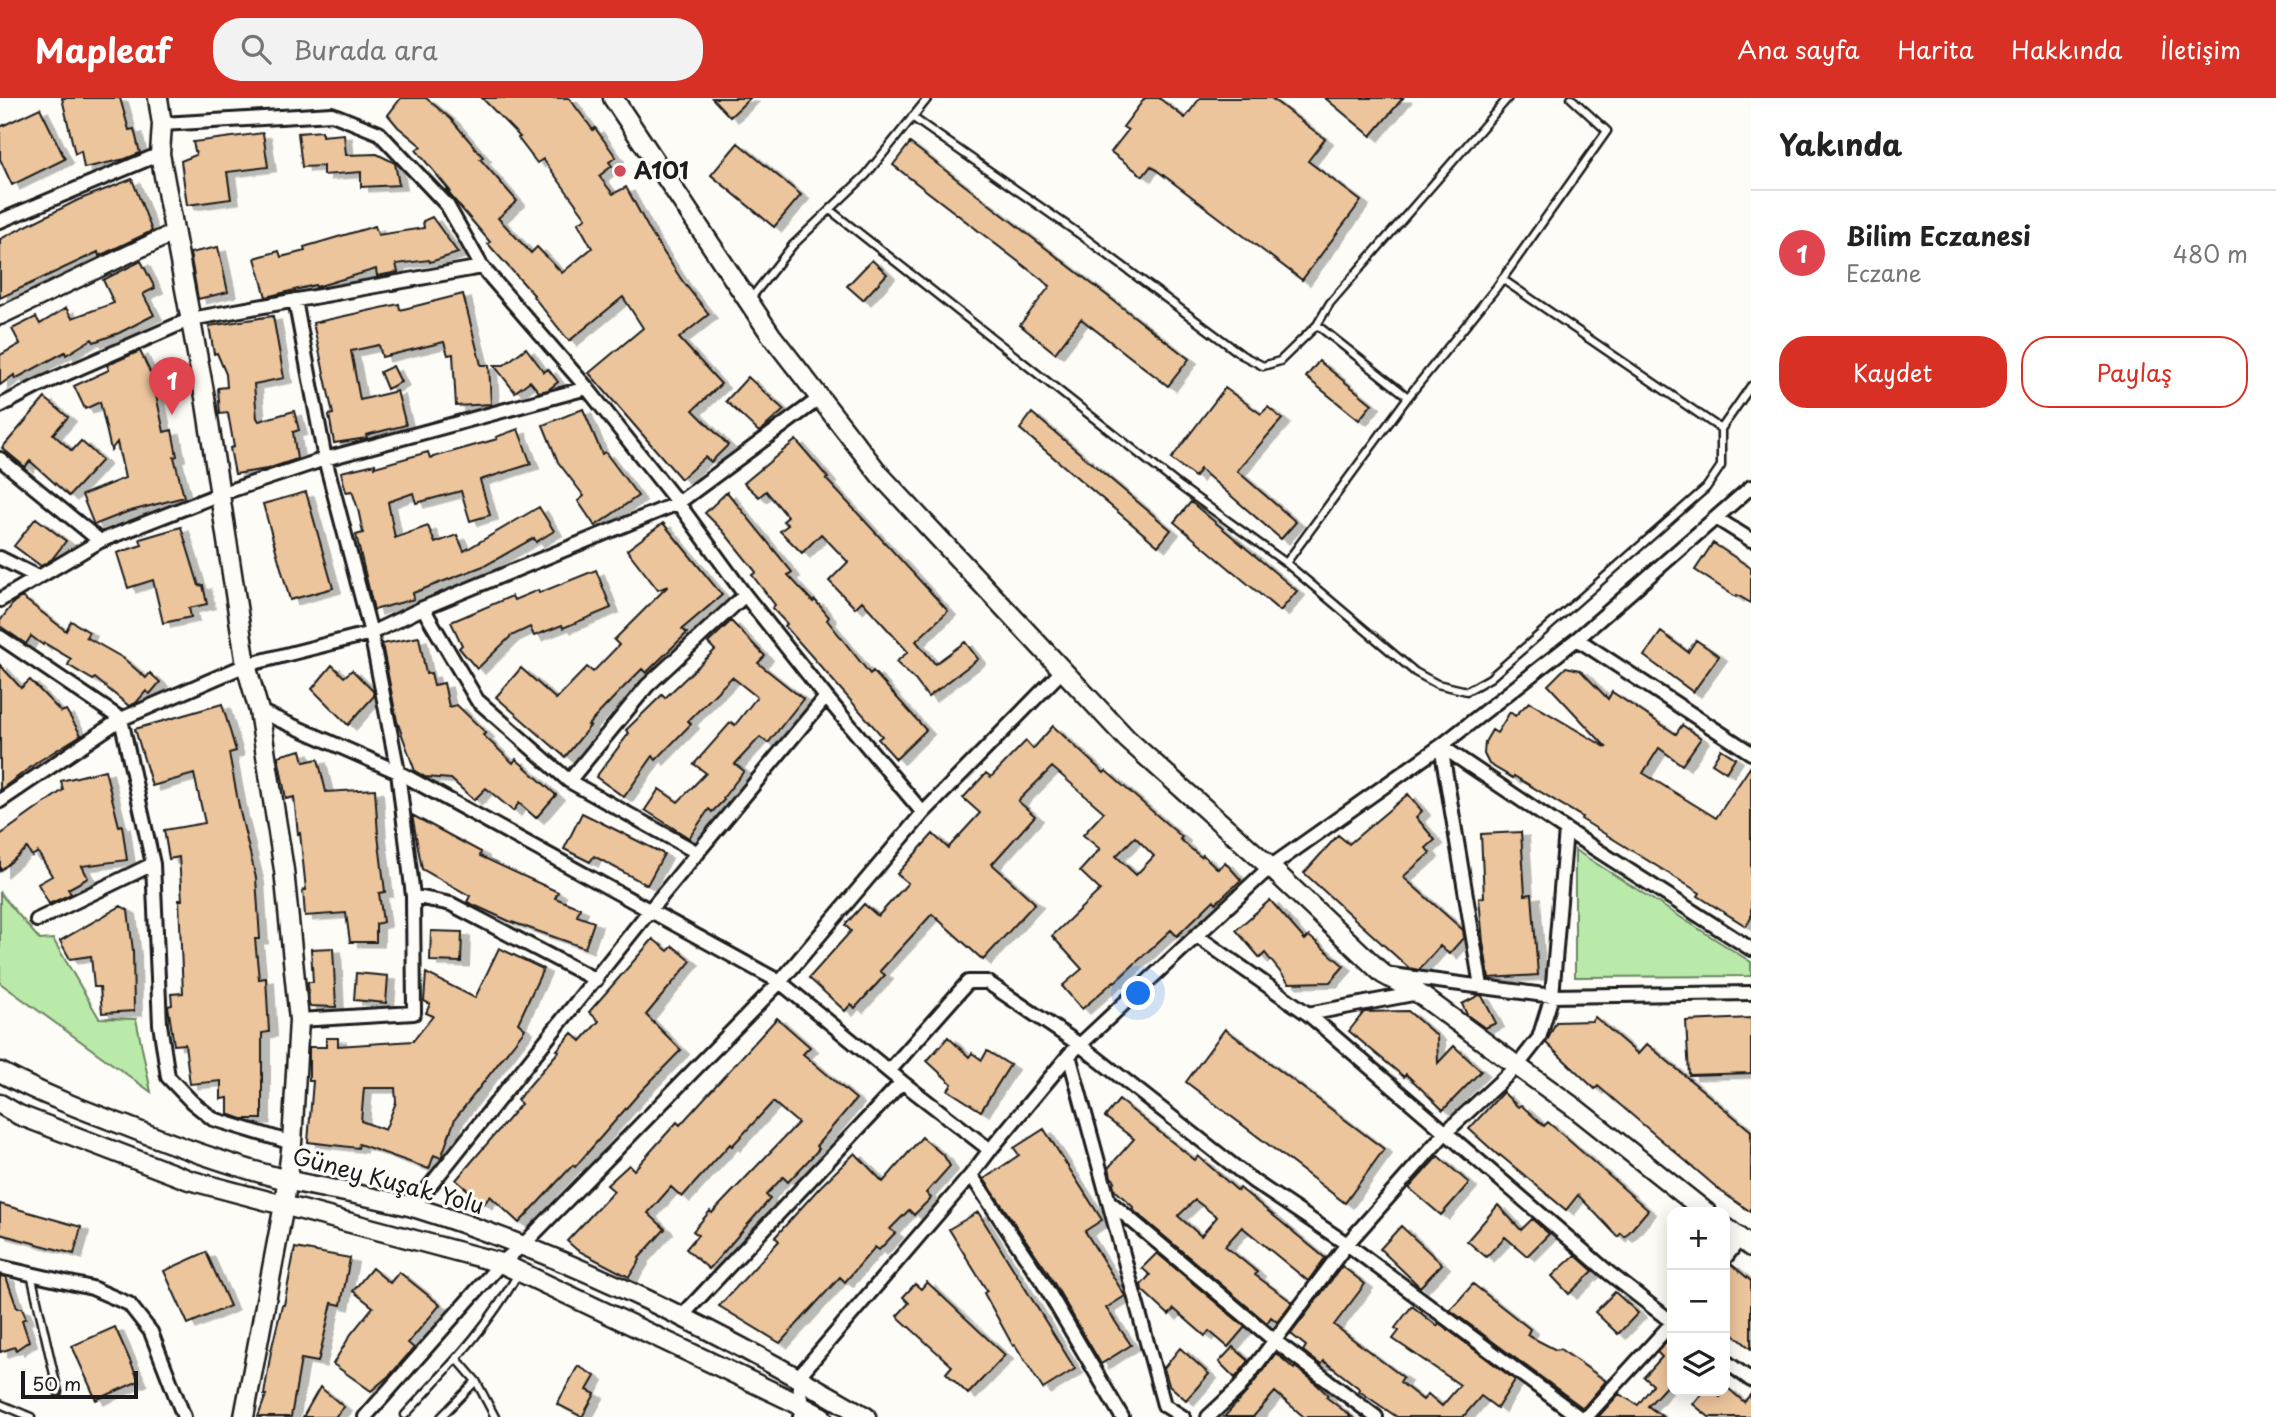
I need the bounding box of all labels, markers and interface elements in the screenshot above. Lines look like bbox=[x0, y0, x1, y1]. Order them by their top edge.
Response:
search box bbox=[213, 18, 703, 81]
text: Mapleaf bbox=[35, 24, 171, 74]
icon: search bbox=[237, 30, 275, 68]
text: Burada ara bbox=[293, 30, 438, 69]
text: Ana sayfa bbox=[1738, 31, 1859, 67]
text: Harita bbox=[1897, 31, 1974, 67]
text: Hakkında bbox=[2012, 31, 2122, 67]
text: İletişim bbox=[2160, 31, 2241, 67]
text: Yakında bbox=[1779, 121, 1902, 166]
place label: A101 bbox=[634, 152, 689, 187]
marker: A101 bbox=[612, 163, 628, 179]
text: Bilim Eczanesi bbox=[1846, 216, 2031, 255]
text: 1 bbox=[1797, 236, 1808, 271]
text: 480 m bbox=[2173, 236, 2248, 271]
text: Eczane bbox=[1846, 255, 1922, 290]
button: Kaydet bbox=[1779, 336, 2007, 408]
button: Paylaş bbox=[2021, 336, 2248, 408]
pin: 1 bbox=[149, 357, 195, 415]
your location bbox=[1121, 976, 1155, 1010]
street label: Güney Kuşak Yolu bbox=[289, 1137, 488, 1222]
map controls bbox=[1667, 1207, 1730, 1396]
button: + bbox=[1667, 1207, 1730, 1270]
button: − bbox=[1667, 1270, 1730, 1333]
button: layers bbox=[1667, 1333, 1730, 1396]
scale bar bbox=[21, 1368, 138, 1400]
text: 50 m bbox=[32, 1369, 81, 1397]

